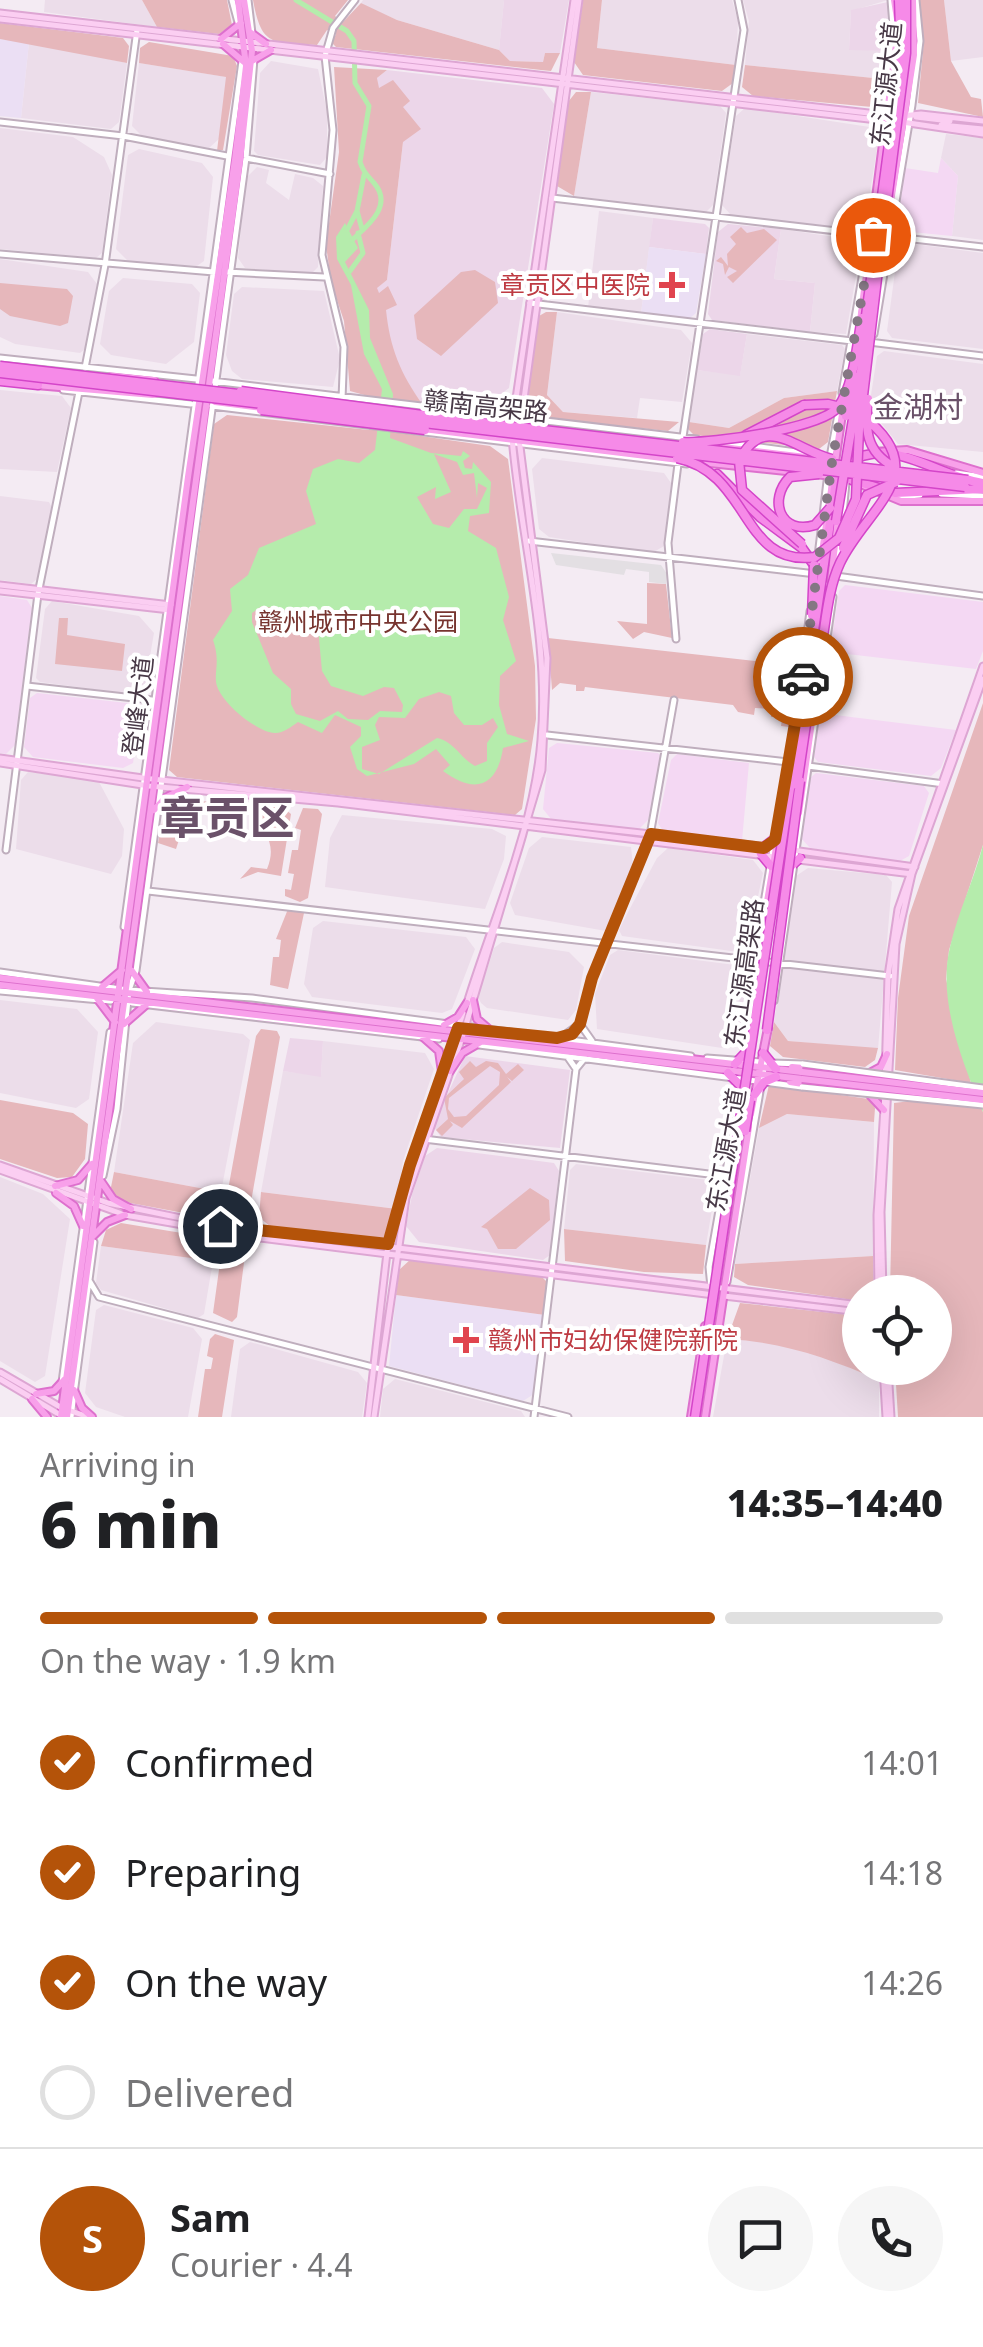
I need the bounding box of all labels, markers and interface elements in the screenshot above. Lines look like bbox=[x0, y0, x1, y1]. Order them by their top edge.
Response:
street label: 东江源大道 bbox=[862, 20, 908, 148]
pin bbox=[831, 193, 916, 278]
icon: bag bbox=[846, 208, 901, 263]
place label: 章贡区中医院 bbox=[500, 267, 650, 301]
marker: 章贡区中医院 bbox=[659, 272, 685, 298]
street label: 赣南高架路 bbox=[422, 382, 550, 428]
district label: 金湖村 bbox=[873, 386, 963, 427]
park label: 赣州城市中央公园 bbox=[258, 604, 458, 638]
courier bbox=[753, 627, 853, 727]
icon: car bbox=[776, 650, 831, 705]
street label: 登峰大道 bbox=[114, 654, 160, 758]
district label: 章贡区 bbox=[159, 786, 295, 847]
street label: 东江源高架路 bbox=[716, 896, 770, 1050]
street label: 东江源大道 bbox=[697, 1085, 753, 1214]
pin bbox=[178, 1184, 263, 1269]
icon: home bbox=[193, 1199, 248, 1254]
map controls bbox=[842, 1275, 952, 1385]
button: locate bbox=[842, 1275, 952, 1385]
place label: 赣州市妇幼保健院新院 bbox=[488, 1322, 738, 1356]
marker: 赣州市妇幼保健院新院 bbox=[453, 1327, 479, 1353]
text: Arriving in bbox=[40, 1443, 195, 1486]
text: 14:35–14:40 bbox=[727, 1476, 943, 1528]
text: 6 min bbox=[40, 1479, 222, 1567]
text: On the way · 1.9 km bbox=[40, 1639, 336, 1682]
icon: check bbox=[40, 1735, 95, 1790]
text: Confirmed bbox=[125, 1736, 314, 1788]
text: 14:01 bbox=[861, 1741, 943, 1784]
icon: check bbox=[40, 1845, 95, 1900]
text: Preparing bbox=[125, 1846, 301, 1898]
text: 14:18 bbox=[861, 1851, 943, 1894]
icon: check bbox=[40, 1955, 95, 2010]
text: On the way bbox=[125, 1956, 327, 2008]
text: 14:26 bbox=[861, 1961, 943, 2004]
text: Delivered bbox=[125, 2066, 294, 2118]
button: chat bbox=[708, 2186, 813, 2291]
button: phone bbox=[838, 2186, 943, 2291]
text: Sam bbox=[170, 2191, 251, 2243]
text: S bbox=[82, 2212, 103, 2264]
text: Courier · 4.4 bbox=[170, 2243, 353, 2286]

